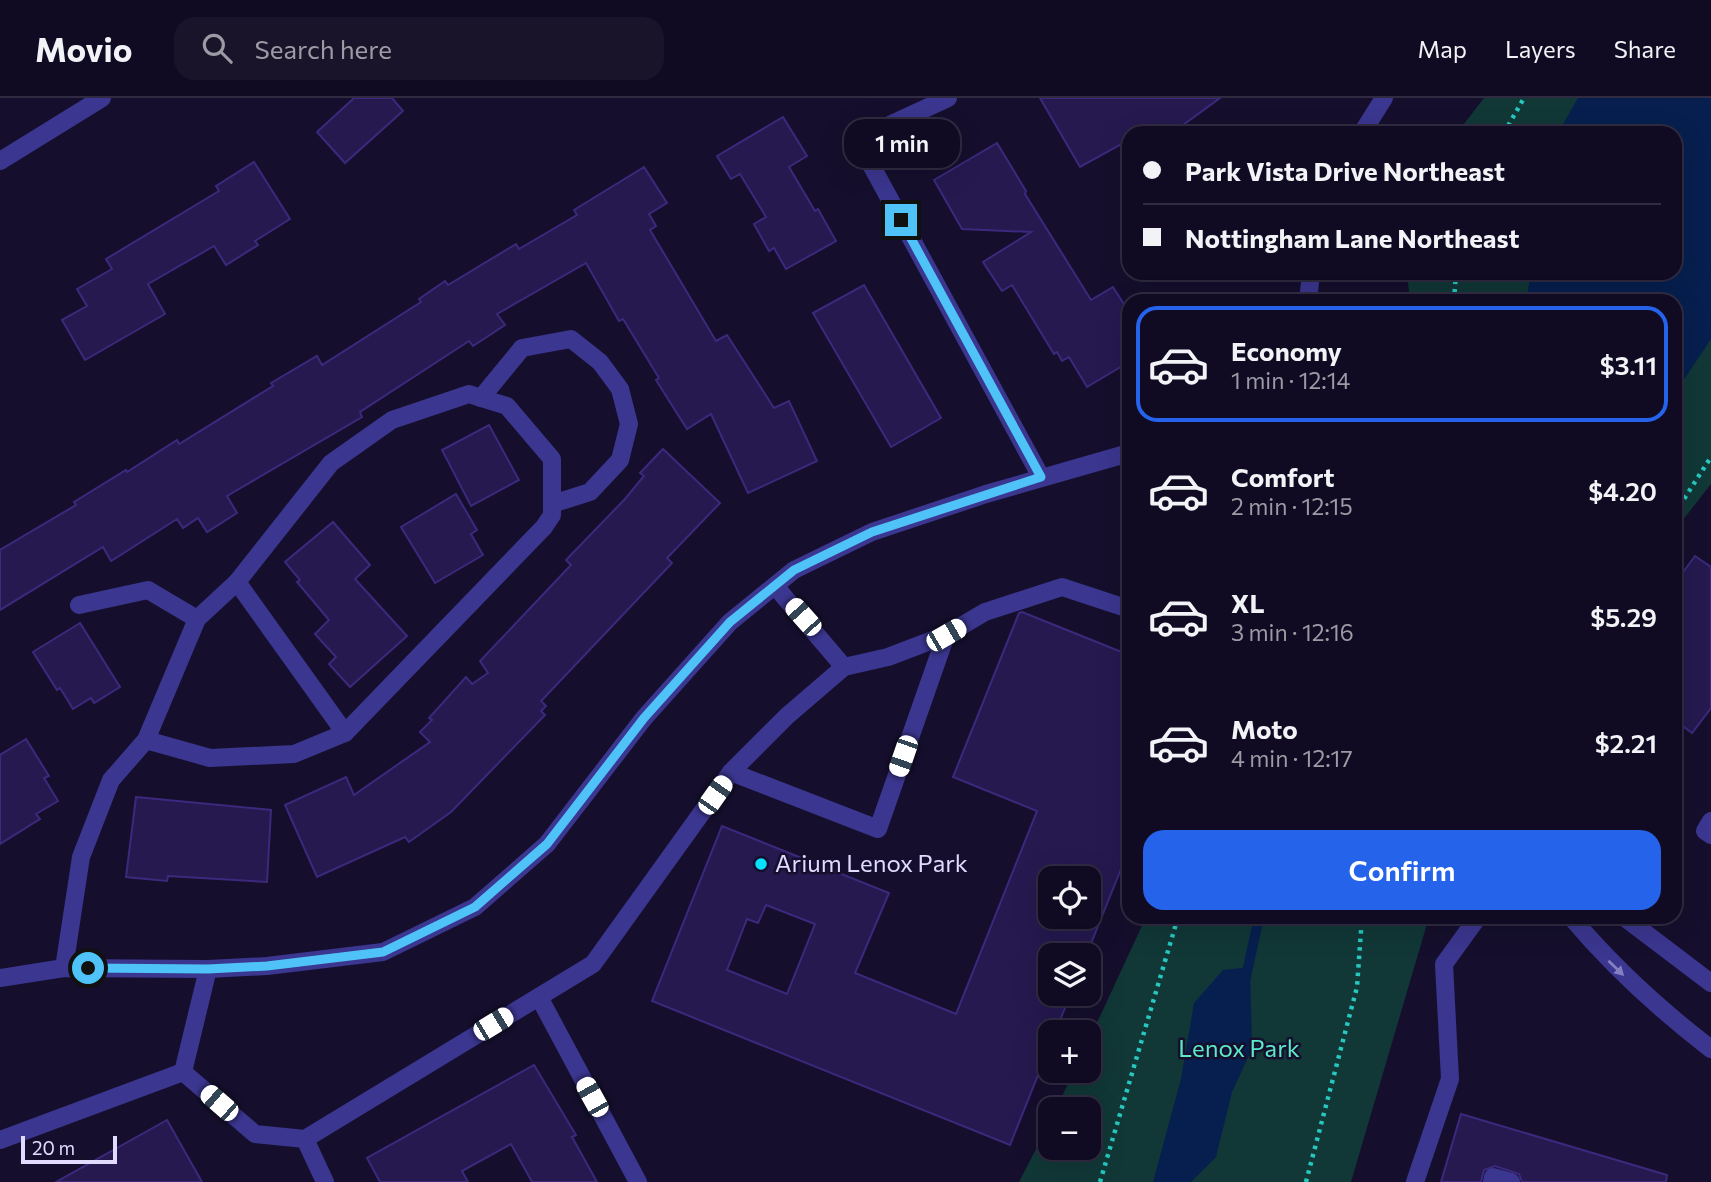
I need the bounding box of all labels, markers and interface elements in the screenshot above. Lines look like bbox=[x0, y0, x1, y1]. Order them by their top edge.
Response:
search box bbox=[174, 17, 664, 80]
text: Movio bbox=[35, 28, 132, 69]
icon: search bbox=[198, 29, 236, 67]
text: Search here bbox=[254, 33, 392, 64]
text: Map bbox=[1418, 34, 1467, 63]
text: Layers bbox=[1505, 34, 1576, 63]
text: Share bbox=[1614, 34, 1676, 63]
callout: 1 min bbox=[843, 118, 959, 167]
text: 1 min bbox=[875, 129, 929, 157]
text: Park Vista Drive Northeast bbox=[1185, 155, 1505, 186]
route end bbox=[885, 204, 917, 236]
text: Nottingham Lane Northeast bbox=[1185, 222, 1519, 253]
icon: car bbox=[1147, 333, 1210, 396]
text: Economy bbox=[1231, 335, 1342, 366]
text: $3.11 bbox=[1600, 349, 1657, 380]
text: 1 min · 12:14 bbox=[1231, 366, 1350, 394]
icon: car bbox=[1147, 459, 1210, 522]
text: Comfort bbox=[1231, 461, 1334, 492]
text: $4.20 bbox=[1588, 475, 1657, 506]
text: 2 min · 12:15 bbox=[1231, 492, 1353, 520]
icon: car bbox=[1147, 585, 1210, 648]
text: XL bbox=[1231, 587, 1265, 618]
car bbox=[782, 594, 825, 640]
text: $5.29 bbox=[1590, 601, 1657, 632]
car bbox=[923, 615, 970, 655]
text: 3 min · 12:16 bbox=[1231, 618, 1354, 646]
icon: car bbox=[1147, 711, 1210, 774]
text: Moto bbox=[1231, 713, 1298, 744]
text: $2.21 bbox=[1595, 727, 1657, 758]
car bbox=[887, 733, 920, 779]
text: 4 min · 12:17 bbox=[1231, 744, 1353, 772]
car bbox=[695, 772, 736, 818]
button: Confirm bbox=[1143, 830, 1661, 910]
place label: Arium Lenox Park bbox=[775, 848, 968, 877]
marker: Arium Lenox Park bbox=[753, 856, 769, 872]
map controls bbox=[1038, 866, 1101, 1160]
button: locate bbox=[1038, 866, 1101, 929]
button: layers bbox=[1038, 943, 1101, 1006]
route start bbox=[72, 952, 104, 984]
one-way arrow bbox=[1608, 960, 1625, 976]
car bbox=[470, 1004, 517, 1044]
button: + bbox=[1038, 1020, 1101, 1083]
park label: Lenox Park bbox=[1178, 1033, 1300, 1062]
car bbox=[573, 1074, 612, 1120]
car bbox=[197, 1081, 242, 1125]
button: − bbox=[1038, 1097, 1101, 1160]
scale bar bbox=[21, 1133, 117, 1165]
text: 20 m bbox=[32, 1136, 75, 1159]

